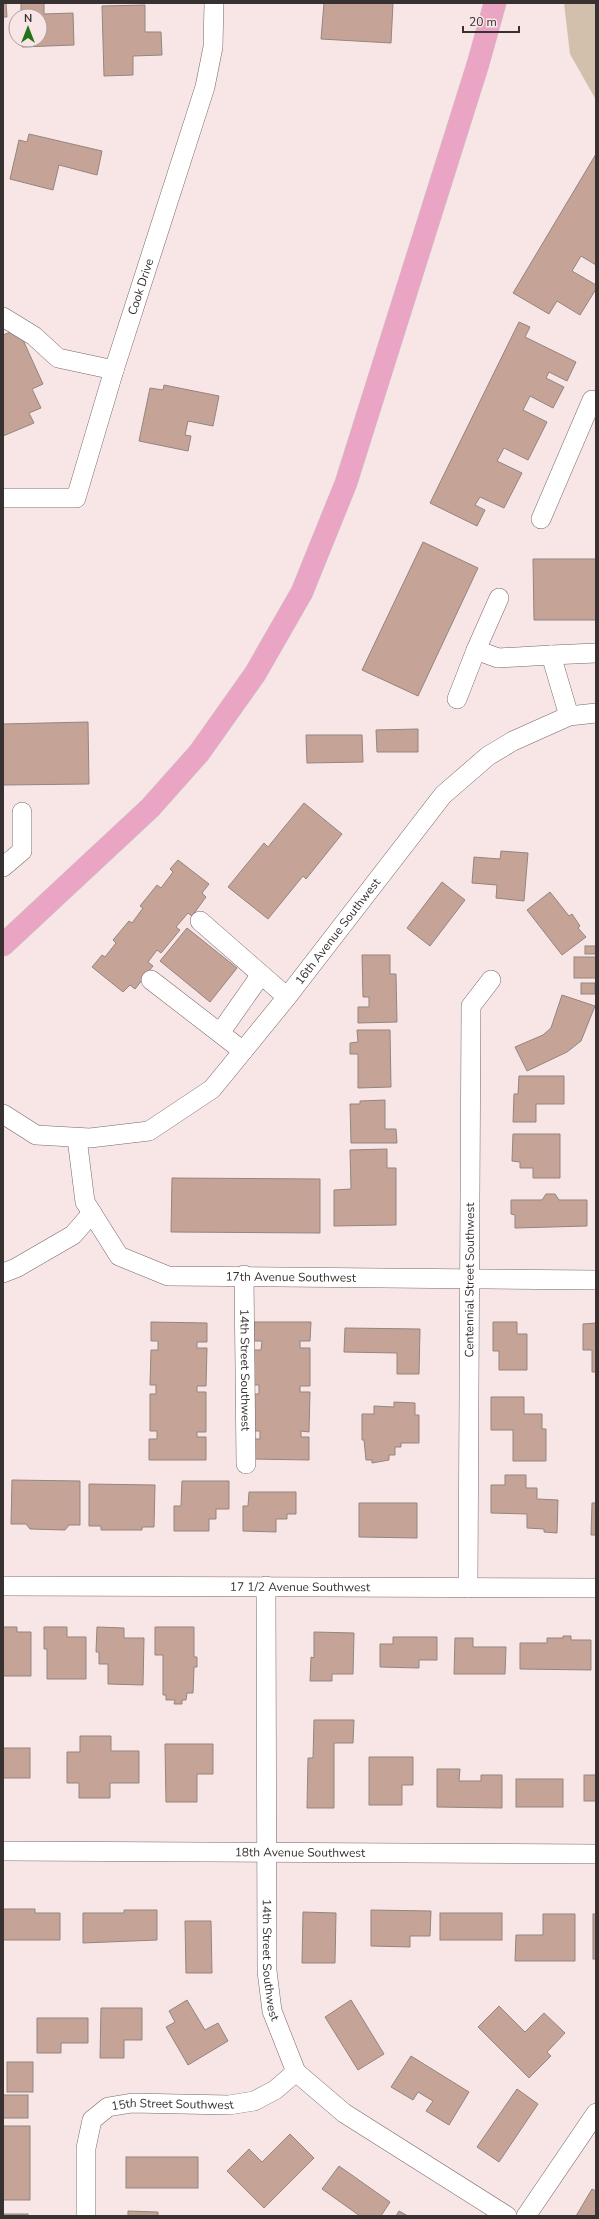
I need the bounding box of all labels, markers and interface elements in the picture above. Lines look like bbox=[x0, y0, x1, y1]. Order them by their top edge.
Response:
north arrow bbox=[8, 8, 48, 48]
scale bar bbox=[463, 8, 519, 34]
text: N bbox=[24, 11, 32, 26]
text: 20 m bbox=[469, 14, 497, 30]
street label: Cook Drive bbox=[124, 256, 157, 317]
street label: 16th Avenue Southwest bbox=[291, 874, 384, 988]
street label: Centennial Street Southwest bbox=[461, 1202, 478, 1357]
street label: 17th Avenue Southwest bbox=[225, 1269, 357, 1286]
street label: 14th Street Southwest bbox=[236, 1309, 254, 1432]
street label: 17 1/2 Avenue Southwest bbox=[230, 1579, 371, 1595]
street label: 18th Avenue Southwest bbox=[235, 1844, 366, 1861]
street label: 14th Street Southwest bbox=[259, 1899, 283, 2024]
street label: 15th Street Southwest bbox=[110, 2095, 236, 2114]

